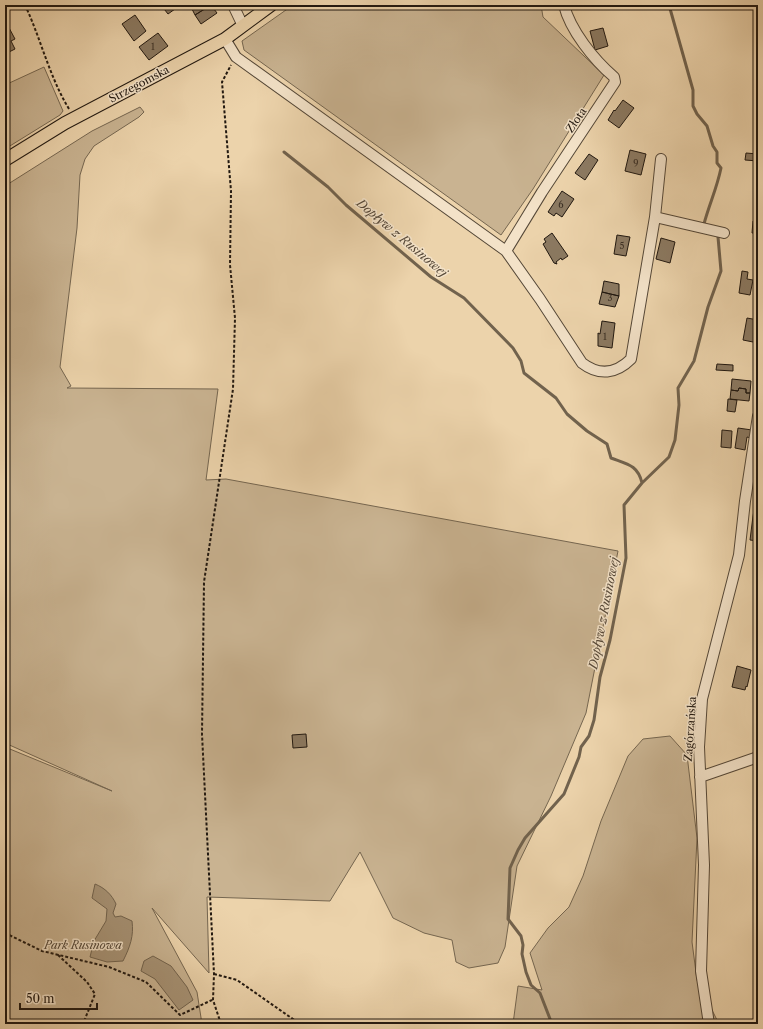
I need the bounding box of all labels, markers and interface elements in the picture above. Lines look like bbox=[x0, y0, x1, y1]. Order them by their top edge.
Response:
house number: 1 bbox=[151, 41, 155, 52]
street label: Strzegomska bbox=[106, 62, 172, 106]
street label: Złota bbox=[563, 105, 590, 135]
house number: 9 bbox=[633, 157, 639, 168]
water label: Dopływ z Rusinowej bbox=[353, 195, 452, 281]
house number: 6 bbox=[558, 199, 564, 210]
house number: 5 bbox=[620, 240, 625, 251]
house number: 3 bbox=[608, 292, 613, 303]
house number: 1 bbox=[603, 331, 607, 342]
water label: Dopływ z Rusinowej bbox=[585, 555, 622, 671]
street label: Zagórzańska bbox=[681, 696, 699, 762]
park label: Park Rusinowa bbox=[43, 938, 122, 952]
scale bar bbox=[20, 985, 97, 1011]
text: 50 m bbox=[26, 991, 55, 1006]

